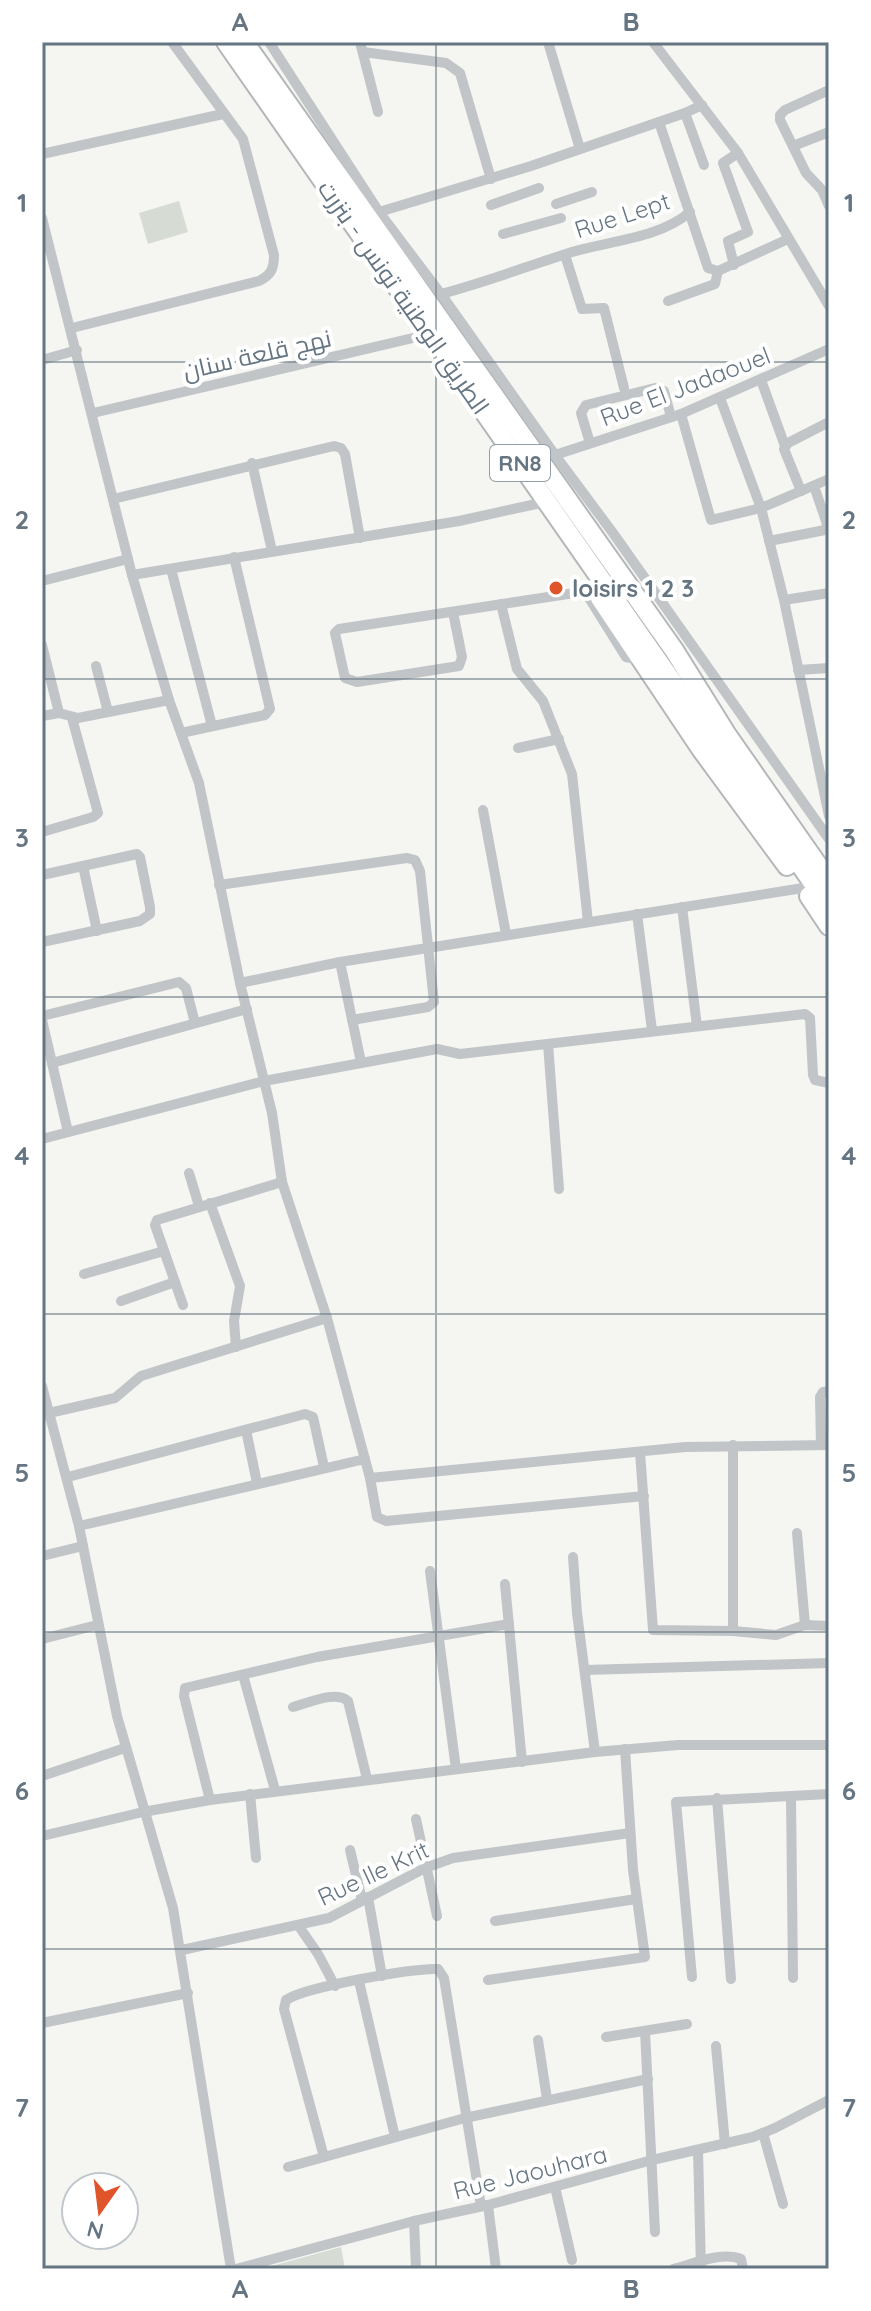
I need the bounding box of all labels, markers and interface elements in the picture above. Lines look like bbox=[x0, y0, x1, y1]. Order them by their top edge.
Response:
text: A bbox=[232, 5, 249, 38]
text: B bbox=[622, 5, 640, 38]
street label: الطريق الوطنية تونس - بنزرت bbox=[311, 174, 496, 420]
street label: Rue Lept bbox=[570, 185, 674, 245]
text: 1 bbox=[17, 186, 27, 219]
text: 1 bbox=[844, 186, 854, 219]
street label: نهج قلعة سنان bbox=[180, 322, 335, 388]
street label: Rue El Jadaouel bbox=[596, 340, 774, 432]
road number: RN8 bbox=[490, 445, 550, 481]
text: 2 bbox=[15, 503, 29, 536]
text: 2 bbox=[842, 503, 856, 536]
place label: loisirs 1 2 3 bbox=[572, 573, 694, 603]
marker: loisirs 1 2 3 bbox=[547, 579, 565, 597]
text: 3 bbox=[15, 821, 29, 854]
text: 3 bbox=[842, 821, 856, 854]
text: 4 bbox=[14, 1139, 30, 1172]
text: 4 bbox=[841, 1139, 857, 1172]
text: 5 bbox=[15, 1456, 29, 1489]
text: 5 bbox=[842, 1456, 856, 1489]
text: 6 bbox=[15, 1774, 29, 1807]
text: 6 bbox=[842, 1774, 856, 1807]
street label: Rue Ile Krit bbox=[312, 1834, 434, 1912]
text: 7 bbox=[15, 2091, 29, 2124]
text: 7 bbox=[842, 2091, 856, 2124]
street label: Rue Jaouhara bbox=[450, 2138, 610, 2206]
north arrow bbox=[60, 2171, 140, 2251]
text: N bbox=[84, 2215, 106, 2246]
text: A bbox=[232, 2272, 249, 2305]
text: B bbox=[622, 2272, 640, 2305]

